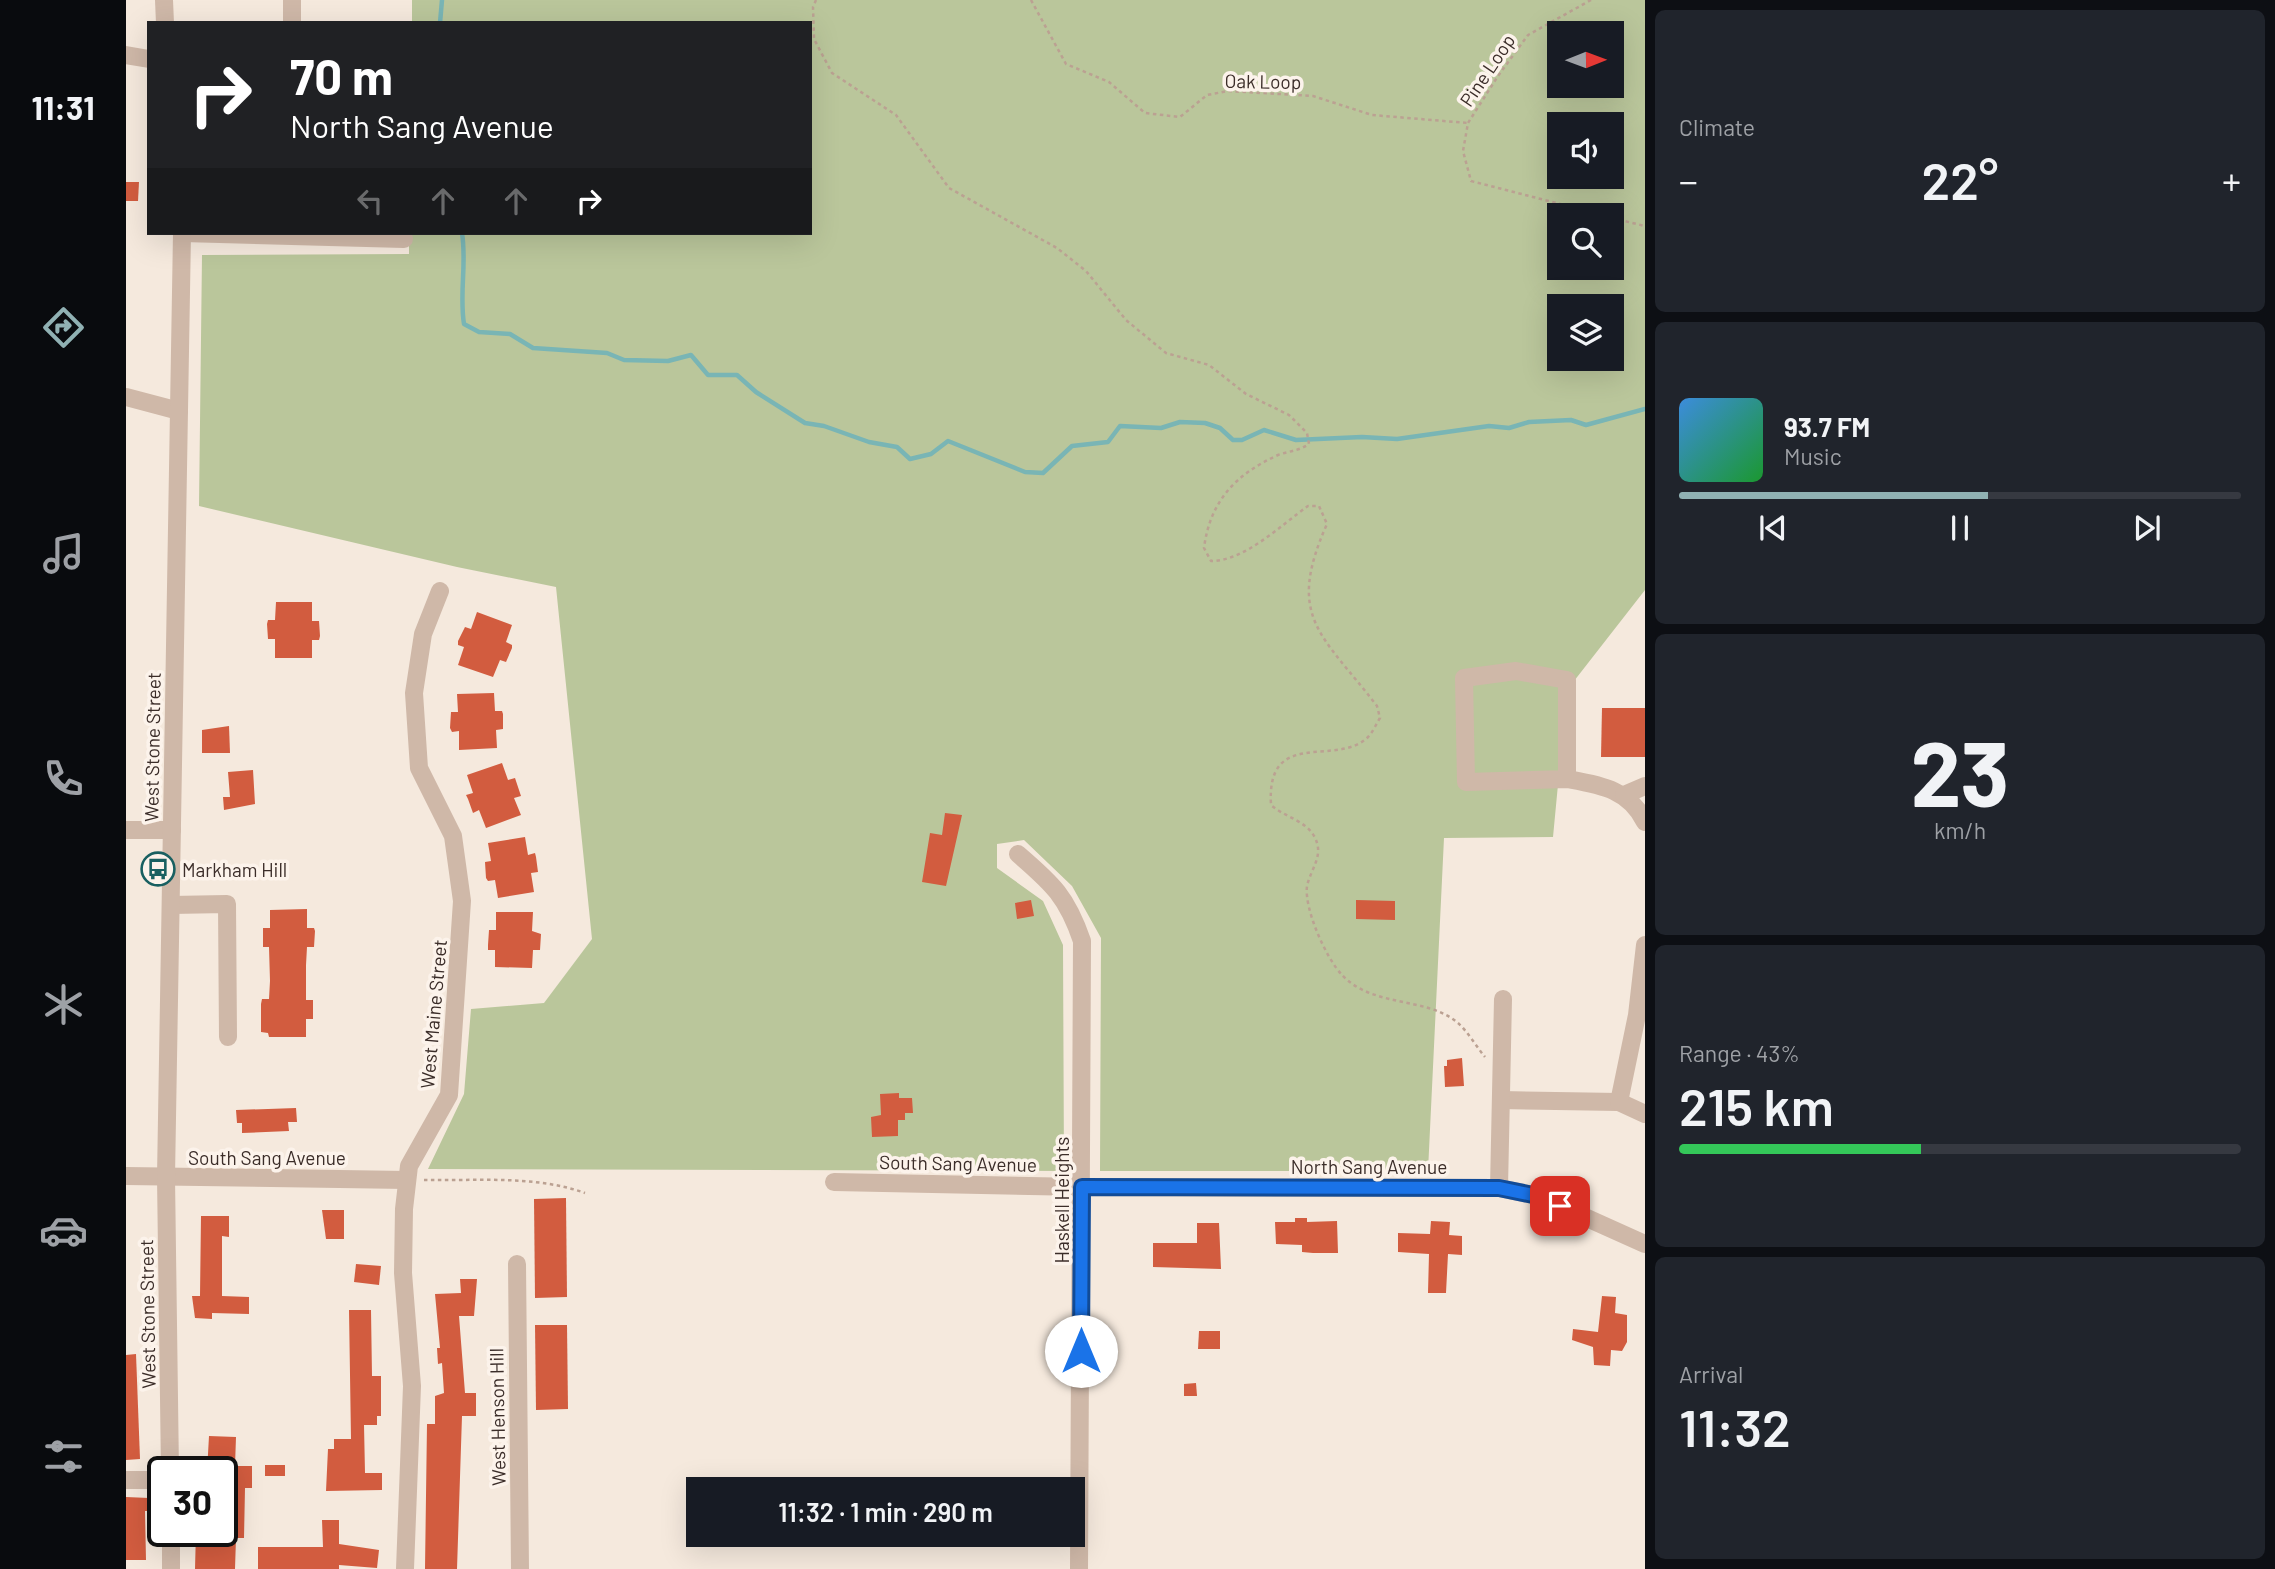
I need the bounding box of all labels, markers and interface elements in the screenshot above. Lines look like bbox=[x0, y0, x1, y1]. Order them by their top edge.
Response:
north arrow bbox=[1547, 21, 1624, 98]
map controls bbox=[1547, 21, 1624, 371]
street label: Pine Loop bbox=[1455, 30, 1519, 110]
text: 70 m bbox=[290, 46, 393, 105]
icon: right bbox=[175, 49, 266, 140]
street label: Oak Loop bbox=[1224, 69, 1302, 93]
text: 11:31 bbox=[31, 88, 95, 126]
text: North Sang Avenue bbox=[290, 106, 554, 144]
button: sound bbox=[1547, 112, 1624, 189]
text: Climate bbox=[1679, 113, 1755, 141]
text: 22° bbox=[1922, 148, 1998, 210]
text: − bbox=[1679, 157, 1698, 203]
text: + bbox=[2222, 157, 2241, 203]
icon: left bbox=[351, 182, 389, 220]
icon: ahead bbox=[424, 182, 462, 220]
icon: ahead bbox=[497, 182, 535, 220]
icon: right bbox=[570, 182, 608, 220]
button: search bbox=[1547, 203, 1624, 280]
button: layers bbox=[1547, 294, 1624, 371]
icon: directions bbox=[39, 303, 88, 352]
text: 93.7 FM bbox=[1784, 411, 1870, 442]
text: Music bbox=[1784, 442, 1842, 470]
icon: previous bbox=[1754, 509, 1792, 547]
icon: pause bbox=[1941, 509, 1979, 547]
icon: next bbox=[2128, 509, 2166, 547]
icon: music bbox=[39, 529, 88, 578]
street label: West Stone Street bbox=[139, 672, 165, 822]
text: 23 bbox=[1911, 716, 2009, 825]
icon: phone bbox=[39, 754, 88, 803]
text: km/h bbox=[1934, 816, 1986, 844]
bus stop icon: Markham Hill bbox=[139, 850, 177, 888]
place label: Markham Hill bbox=[182, 858, 287, 881]
street label: West Maine Street bbox=[415, 938, 451, 1090]
icon: climate bbox=[39, 980, 88, 1029]
text: Range · 43% bbox=[1679, 1039, 1800, 1067]
text: 215 km bbox=[1679, 1074, 1834, 1136]
street label: Haskell Heights bbox=[1050, 1137, 1073, 1263]
street label: South Sang Avenue bbox=[188, 1146, 346, 1169]
street label: South Sang Avenue bbox=[879, 1150, 1037, 1176]
street label: North Sang Avenue bbox=[1291, 1155, 1447, 1178]
pin bbox=[1530, 1176, 1590, 1236]
icon: arrive bbox=[1541, 1187, 1579, 1225]
icon: car bbox=[39, 1206, 88, 1255]
street label: West Stone Street bbox=[134, 1239, 160, 1389]
position arrow bbox=[1044, 1314, 1118, 1388]
street label: West Henson Hill bbox=[484, 1348, 510, 1486]
text: Arrival bbox=[1679, 1360, 1743, 1388]
text: 11:32 bbox=[1679, 1395, 1791, 1457]
icon: filters bbox=[39, 1432, 88, 1481]
speed limit sign: 30 bbox=[147, 1456, 238, 1547]
text: 11:32 · 1 min · 290 m bbox=[778, 1496, 993, 1527]

